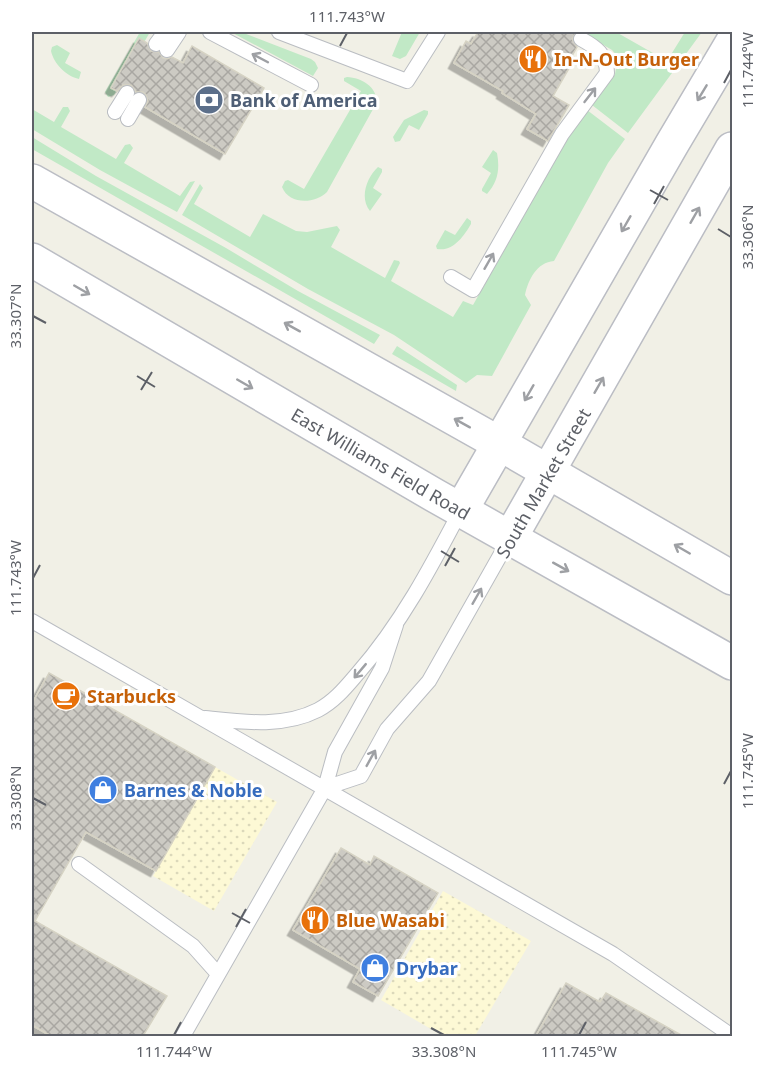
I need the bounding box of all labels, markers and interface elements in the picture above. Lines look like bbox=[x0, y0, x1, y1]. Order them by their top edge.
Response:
text: 111.743°W bbox=[309, 6, 385, 26]
text: 111.744°W bbox=[737, 32, 757, 108]
restaurant icon: In-N-Out Burger bbox=[517, 43, 549, 75]
place label: In-N-Out Burger bbox=[554, 47, 699, 71]
one-way arrow bbox=[252, 52, 270, 63]
bank icon: Bank of America bbox=[193, 84, 225, 116]
one-way arrow bbox=[696, 84, 708, 101]
one-way arrow bbox=[584, 87, 597, 103]
place label: Bank of America bbox=[230, 88, 377, 112]
text: 33.306°N bbox=[737, 205, 757, 269]
one-way arrow bbox=[690, 207, 701, 225]
one-way arrow bbox=[619, 215, 631, 232]
one-way arrow bbox=[484, 253, 496, 270]
text: 33.307°N bbox=[5, 284, 25, 348]
one-way arrow bbox=[73, 284, 90, 296]
one-way arrow bbox=[284, 321, 301, 333]
one-way arrow bbox=[593, 377, 605, 394]
one-way arrow bbox=[236, 379, 253, 391]
one-way arrow bbox=[523, 384, 535, 401]
street label: East Williams Field Road bbox=[287, 402, 475, 525]
street label: South Market Street bbox=[490, 403, 596, 562]
one-way arrow bbox=[454, 417, 471, 429]
text: 111.743°W bbox=[5, 540, 25, 616]
one-way arrow bbox=[674, 543, 691, 555]
one-way arrow bbox=[552, 561, 569, 573]
one-way arrow bbox=[472, 588, 484, 605]
one-way arrow bbox=[353, 663, 367, 678]
cafe icon: Starbucks bbox=[50, 680, 82, 712]
place label: Starbucks bbox=[87, 684, 176, 708]
text: 111.745°W bbox=[737, 733, 757, 809]
one-way arrow bbox=[365, 750, 377, 767]
text: 33.308°N bbox=[5, 766, 25, 830]
shop icon: Barnes & Noble bbox=[87, 774, 119, 806]
place label: Barnes & Noble bbox=[124, 778, 263, 802]
restaurant icon: Blue Wasabi bbox=[299, 904, 331, 936]
place label: Blue Wasabi bbox=[336, 908, 445, 932]
shop icon: Drybar bbox=[359, 952, 391, 984]
place label: Drybar bbox=[396, 956, 458, 980]
text: 111.744°W bbox=[136, 1041, 212, 1061]
text: 33.308°N bbox=[412, 1041, 476, 1061]
text: 111.745°W bbox=[541, 1041, 617, 1061]

